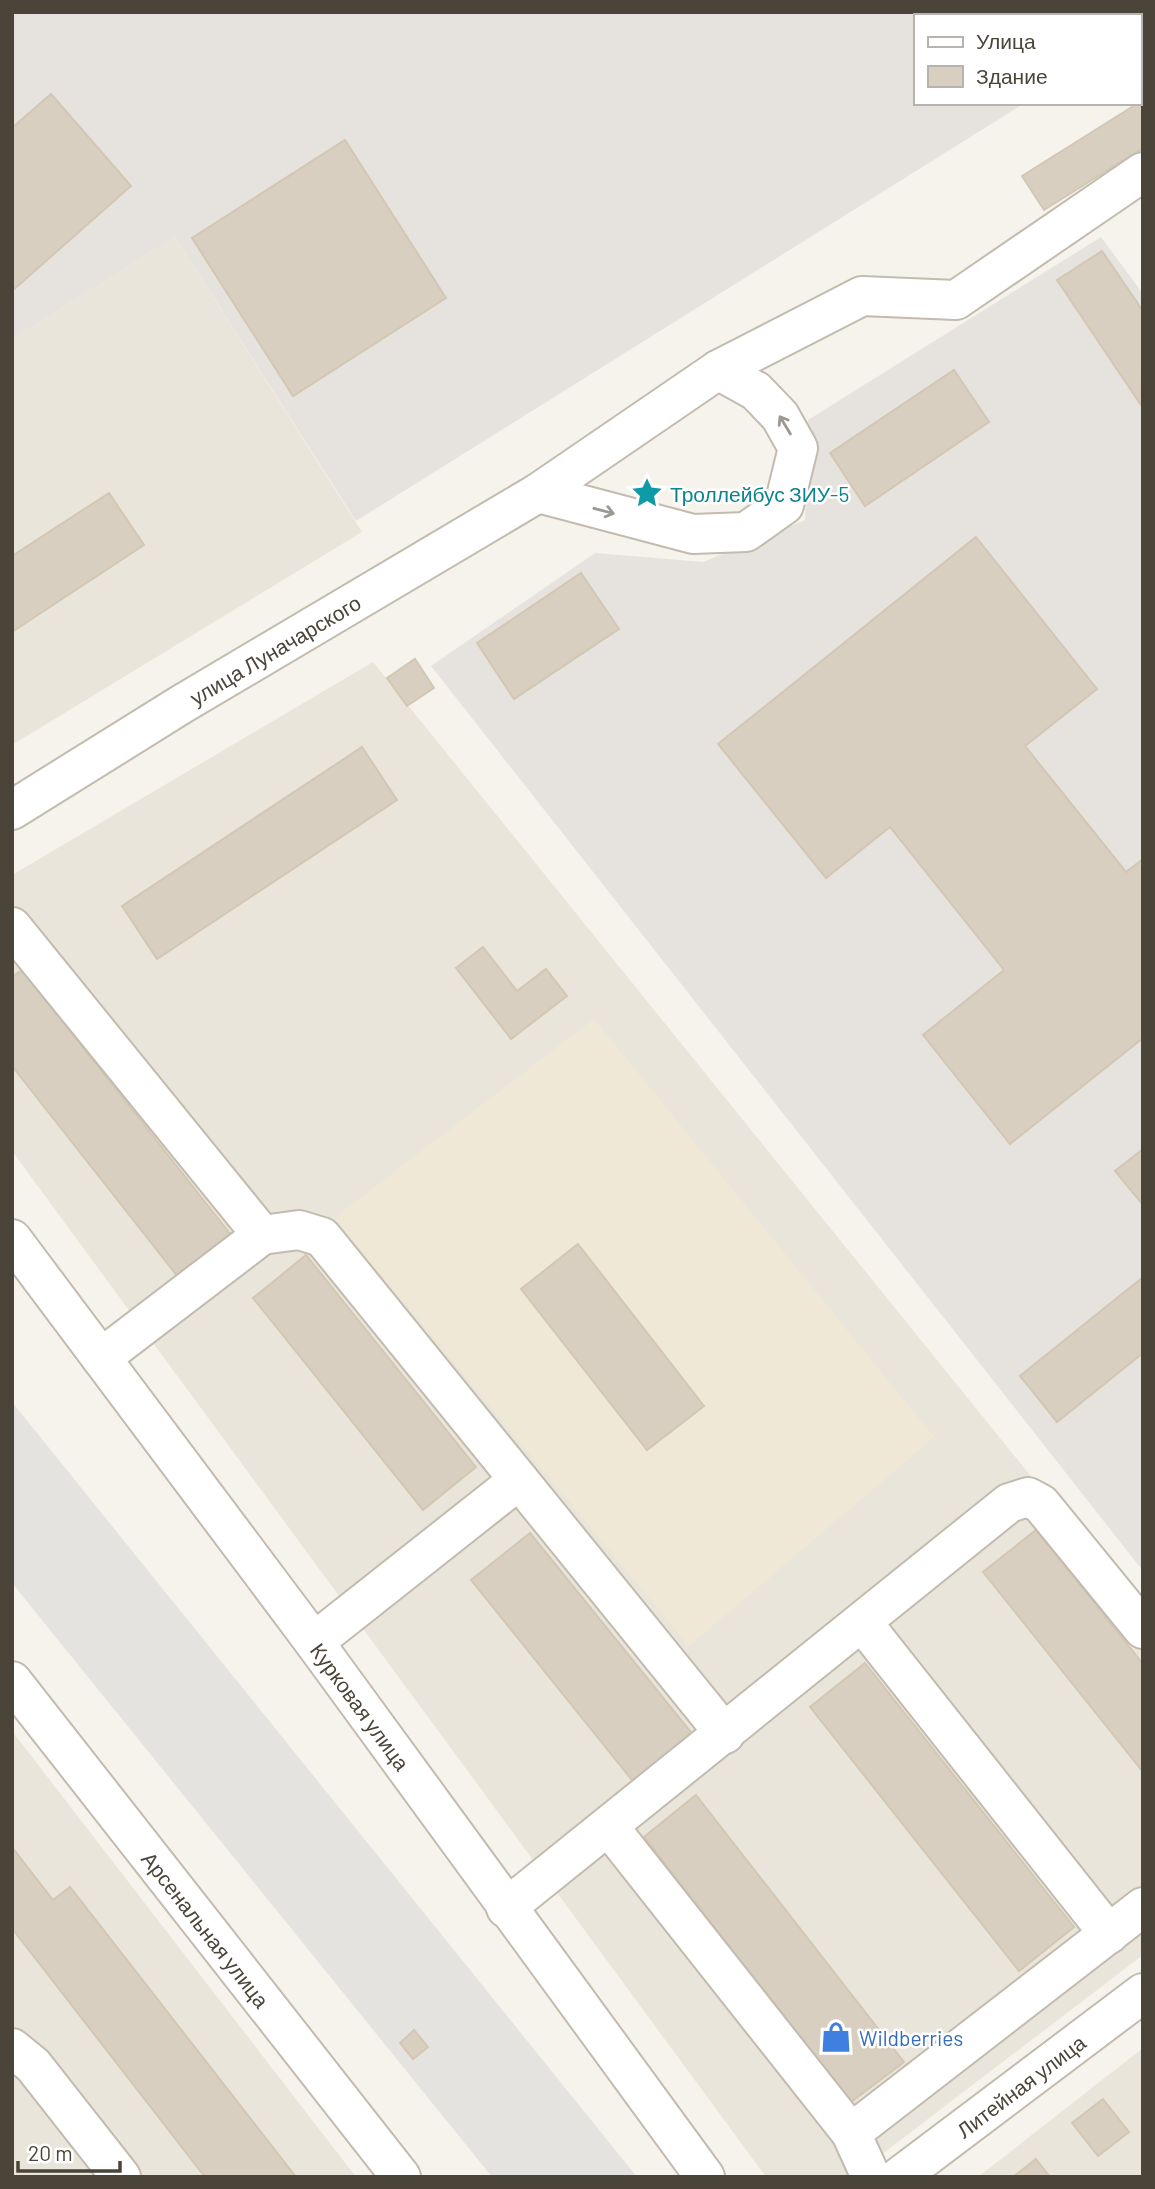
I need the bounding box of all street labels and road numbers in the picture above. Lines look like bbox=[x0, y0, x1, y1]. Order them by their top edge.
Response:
street label: улица Луначарского bbox=[185, 589, 365, 709]
street label: Курковая улица bbox=[306, 1638, 416, 1775]
street label: Арсенальная улица bbox=[138, 1846, 275, 2012]
street label: Литейная улица bbox=[951, 2029, 1090, 2142]

